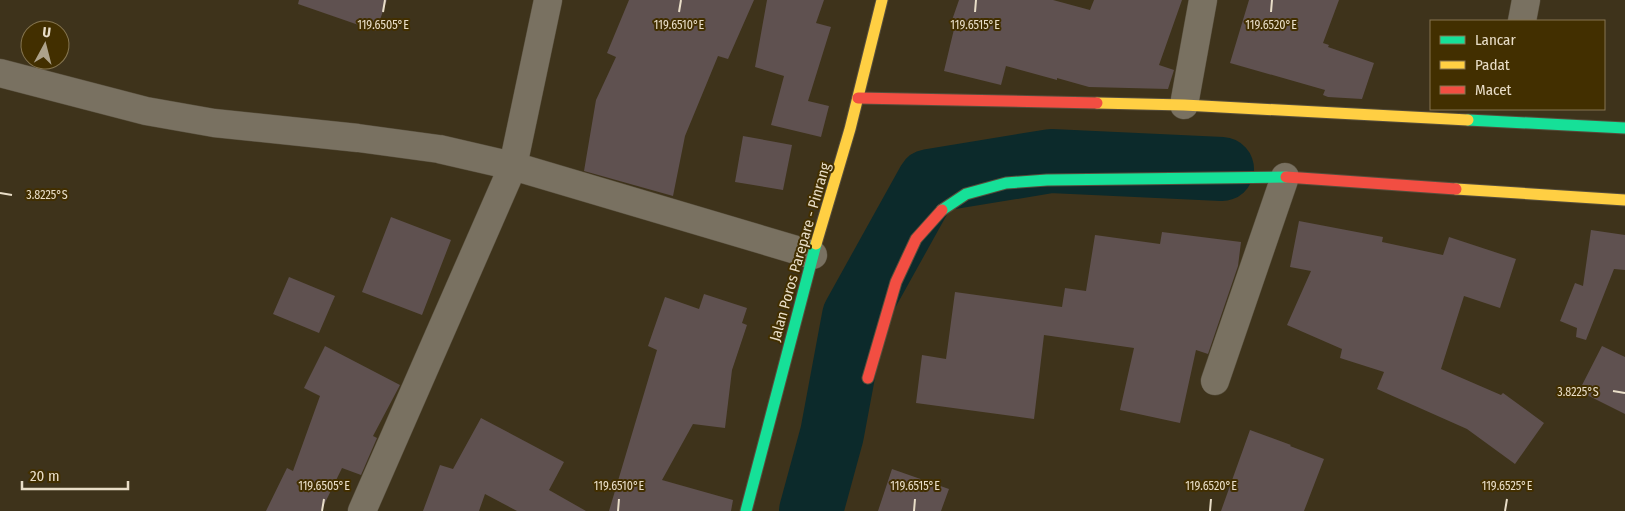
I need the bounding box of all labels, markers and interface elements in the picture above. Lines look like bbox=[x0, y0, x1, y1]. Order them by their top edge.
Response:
text: 119.6505°E bbox=[357, 18, 409, 32]
text: 119.6510°E bbox=[654, 18, 705, 32]
text: 119.6515°E bbox=[950, 18, 1000, 32]
text: 119.6520°E bbox=[1245, 18, 1297, 32]
north arrow bbox=[20, 20, 70, 70]
legend bbox=[1430, 20, 1605, 110]
text: U bbox=[41, 24, 52, 42]
text: Lancar bbox=[1475, 31, 1516, 49]
text: Padat bbox=[1475, 56, 1510, 74]
text: Macet bbox=[1475, 81, 1512, 99]
street label: Jalan Poros Parepare - Pinrang bbox=[766, 161, 834, 343]
text: 3.8225°S bbox=[26, 188, 68, 202]
text: 3.8225°S bbox=[1557, 385, 1599, 399]
scale bar bbox=[22, 458, 129, 490]
text: 20 m bbox=[30, 467, 60, 485]
text: 119.6505°E bbox=[298, 479, 350, 493]
text: 119.6510°E bbox=[594, 479, 645, 493]
text: 119.6515°E bbox=[890, 479, 940, 493]
text: 119.6520°E bbox=[1185, 479, 1237, 493]
text: 119.6525°E bbox=[1482, 479, 1533, 493]

